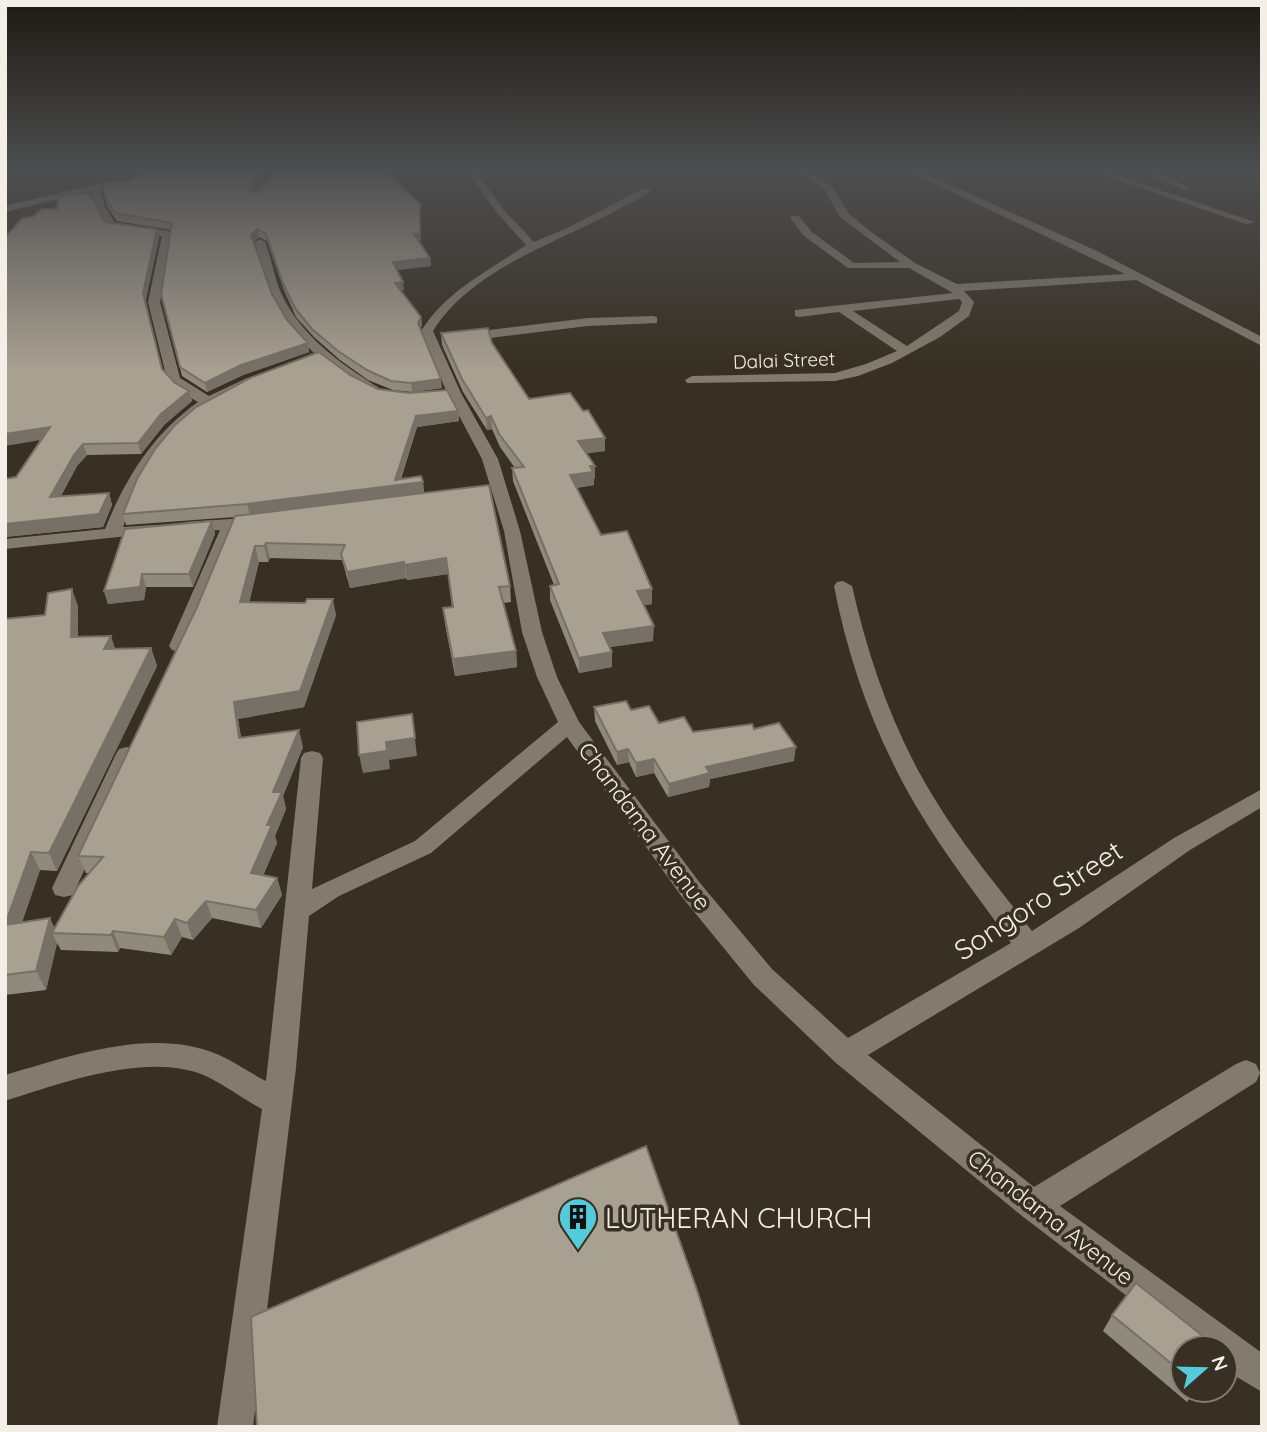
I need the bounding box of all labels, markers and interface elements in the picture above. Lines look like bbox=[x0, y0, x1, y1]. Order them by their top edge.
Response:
street label: Dalai Street bbox=[732, 346, 836, 374]
street label: Chandama Avenue bbox=[572, 736, 718, 916]
street label: Songoro Street bbox=[947, 833, 1129, 967]
street label: Chandama Avenue bbox=[962, 1143, 1140, 1291]
building icon: LUTHERAN CHURCH bbox=[557, 1196, 599, 1251]
place label: LUTHERAN CHURCH bbox=[605, 1200, 873, 1235]
north arrow bbox=[1169, 1334, 1239, 1404]
text: N bbox=[1206, 1353, 1234, 1374]

